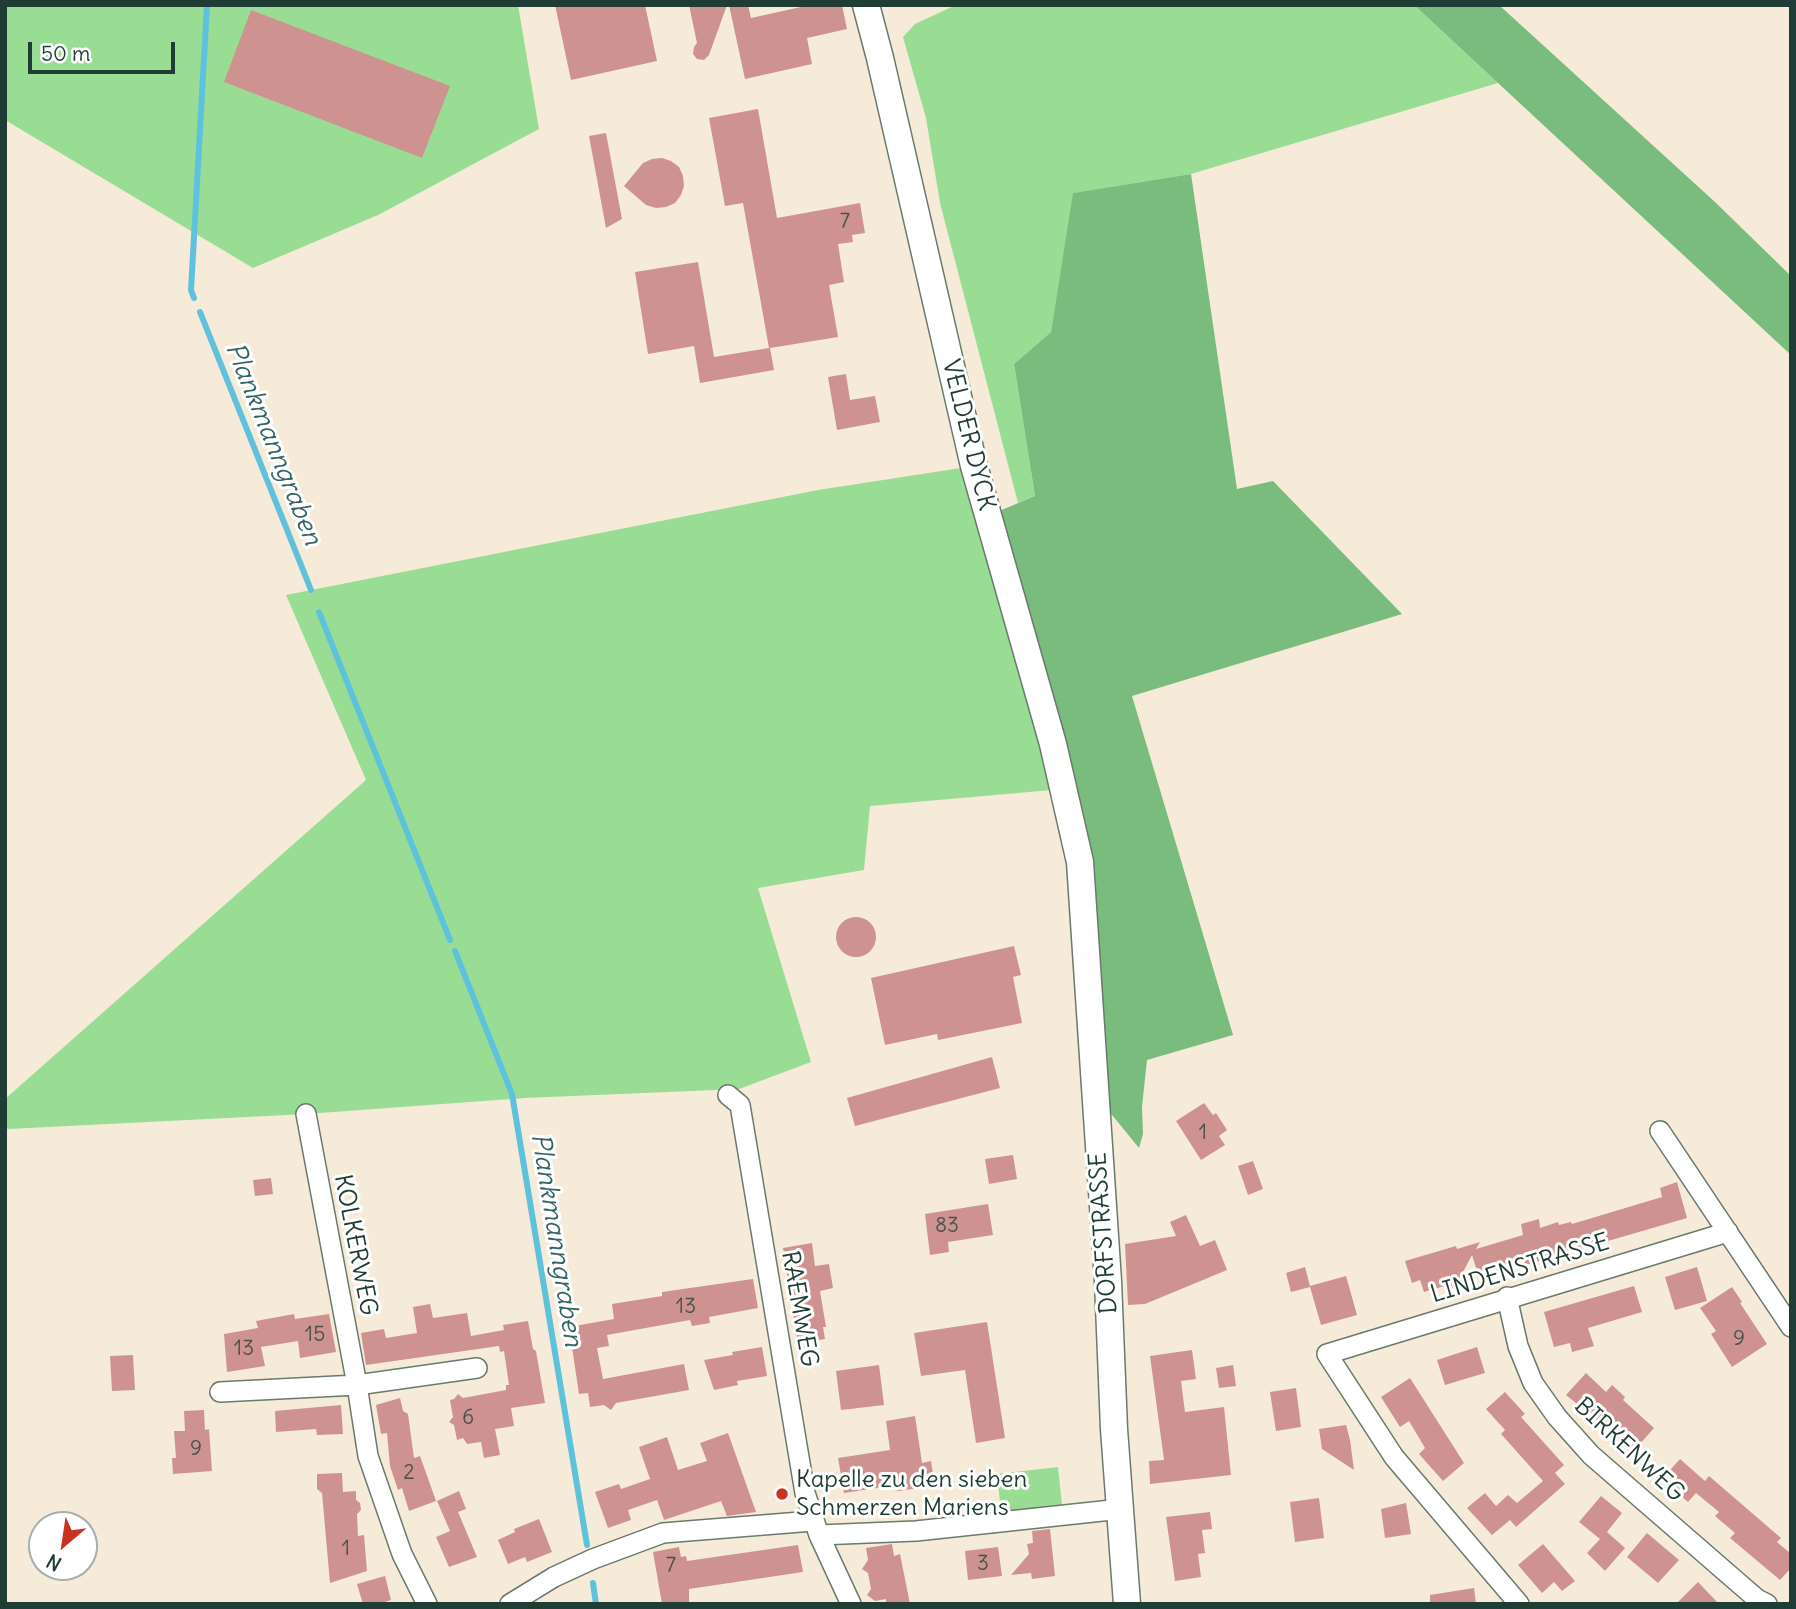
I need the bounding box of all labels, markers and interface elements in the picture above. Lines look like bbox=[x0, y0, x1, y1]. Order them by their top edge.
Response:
scale bar bbox=[32, 28, 178, 72]
text: 50 m bbox=[41, 40, 90, 67]
house number: 7 bbox=[840, 209, 850, 235]
water label: Plankmanngraben bbox=[218, 338, 328, 550]
street label: VELDER DYCK bbox=[935, 357, 1001, 513]
house number: 1 bbox=[1199, 1120, 1207, 1146]
water label: Plankmanngraben bbox=[524, 1131, 588, 1349]
street label: DORFSTRASSE bbox=[1084, 1151, 1124, 1315]
street label: KOLKERWEG bbox=[327, 1172, 383, 1318]
house number: 83 bbox=[935, 1213, 959, 1239]
street label: LINDENSTRASSE bbox=[1427, 1228, 1613, 1310]
street label: RAEMWEG bbox=[775, 1249, 823, 1369]
house number: 13 bbox=[676, 1294, 696, 1320]
house number: 15 bbox=[305, 1322, 325, 1348]
house number: 9 bbox=[1733, 1326, 1745, 1352]
house number: 13 bbox=[234, 1336, 254, 1362]
street label: BIRKENWEG bbox=[1568, 1392, 1690, 1508]
house number: 6 bbox=[462, 1405, 474, 1431]
house number: 9 bbox=[190, 1436, 202, 1462]
house number: 2 bbox=[403, 1460, 415, 1486]
place label: Kapelle zu den sieben Schmerzen Mariens bbox=[796, 1466, 1027, 1522]
marker: Kapelle zu den sieben Schmerzen Mariens bbox=[774, 1486, 790, 1502]
north arrow bbox=[28, 1511, 98, 1581]
house number: 1 bbox=[342, 1536, 350, 1562]
text: N bbox=[42, 1549, 65, 1576]
house number: 3 bbox=[977, 1551, 989, 1577]
house number: 7 bbox=[666, 1553, 676, 1579]

